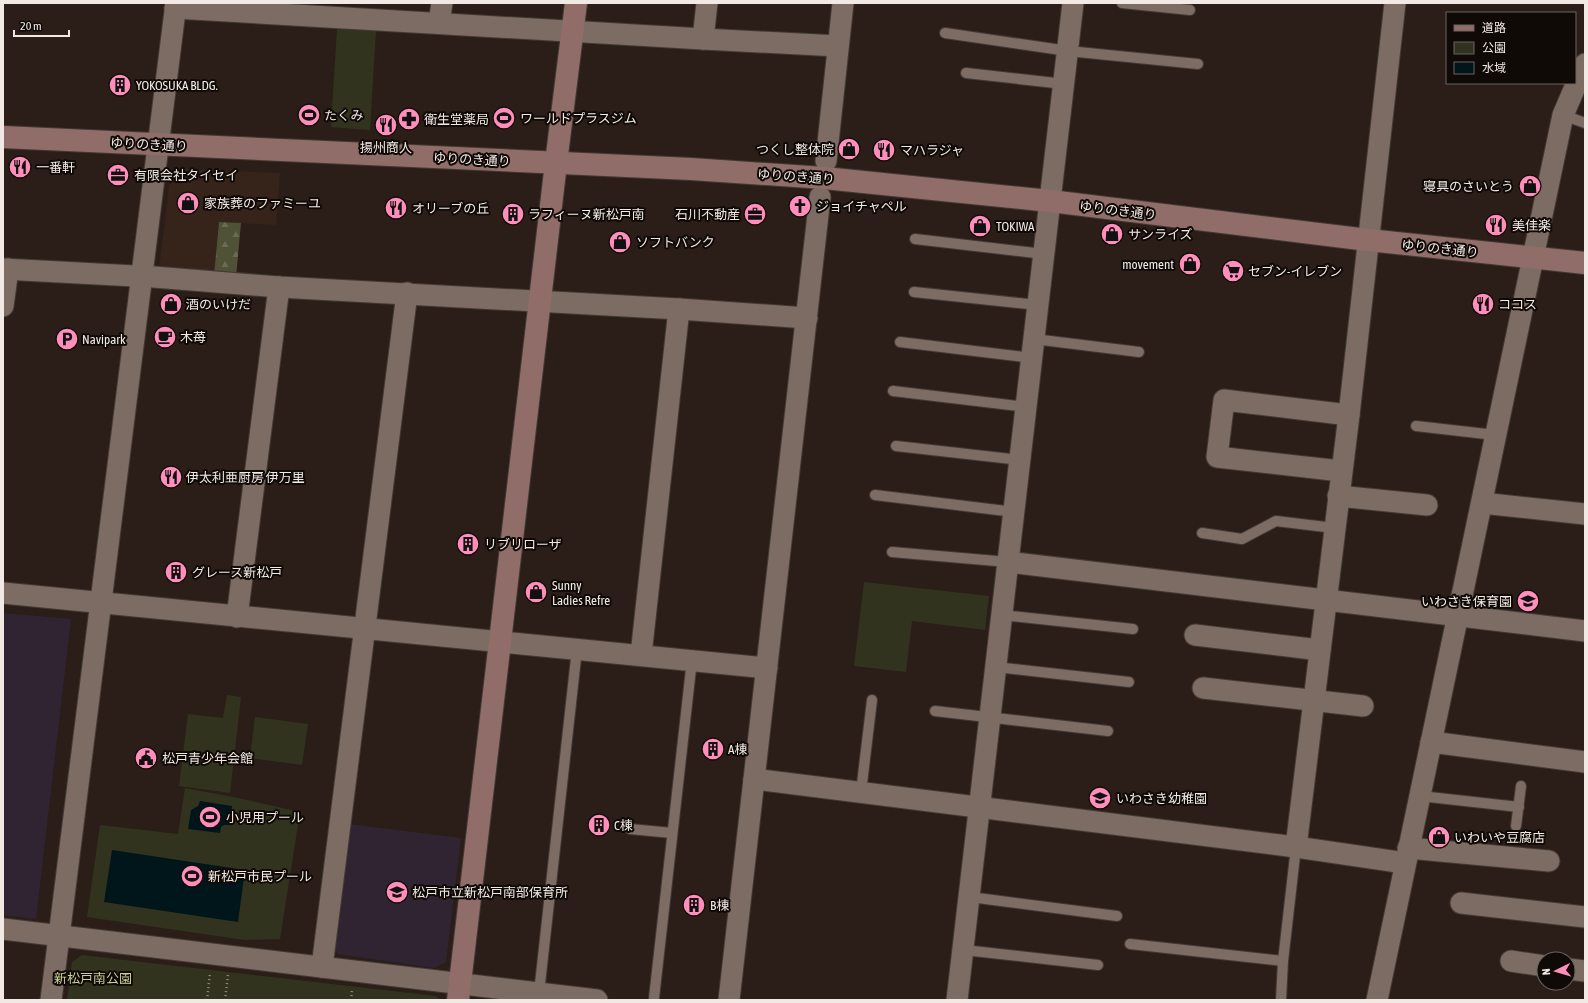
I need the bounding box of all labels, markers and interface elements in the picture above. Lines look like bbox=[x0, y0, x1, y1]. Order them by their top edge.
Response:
scale bar bbox=[14, 12, 69, 38]
legend bbox=[1446, 12, 1576, 84]
text: 20 m bbox=[20, 19, 42, 33]
text: 道路 bbox=[1482, 21, 1506, 35]
text: 公園 bbox=[1482, 41, 1506, 55]
text: 水域 bbox=[1482, 61, 1506, 75]
building icon: YOKOSUKA BLDG. bbox=[107, 72, 133, 98]
place label: YOKOSUKA BLDG. bbox=[136, 78, 218, 93]
sports icon: たくみ bbox=[296, 102, 322, 128]
sports icon: ワールドプラスジム bbox=[491, 105, 517, 131]
pharmacy icon: 衛生堂薬局 bbox=[396, 106, 422, 132]
place label: たくみ bbox=[324, 108, 364, 123]
place label: ワールドプラスジム bbox=[520, 111, 637, 126]
restaurant icon: 揚州商人 bbox=[373, 112, 399, 138]
place label: 衛生堂薬局 bbox=[424, 112, 489, 127]
street label: ゆりのき通り bbox=[110, 135, 188, 154]
shop icon: つくし整体院 bbox=[836, 136, 862, 162]
restaurant icon: マハラジャ bbox=[871, 137, 897, 163]
place label: 揚州商人 bbox=[360, 140, 412, 155]
place label: つくし整体院 bbox=[756, 142, 834, 157]
place label: マハラジャ bbox=[900, 143, 964, 158]
street label: ゆりのき通り bbox=[433, 150, 511, 169]
restaurant icon: 一番軒 bbox=[7, 154, 33, 180]
place label: 一番軒 bbox=[36, 160, 75, 175]
office icon: 有限会社タイセイ bbox=[105, 162, 131, 188]
street label: ゆりのき通り bbox=[757, 166, 835, 187]
place label: 有限会社タイセイ bbox=[134, 168, 238, 183]
shop icon: 寝具のさいとう bbox=[1517, 173, 1543, 199]
place label: 寝具のさいとう bbox=[1423, 179, 1514, 194]
shop icon: 家族葬のファミーユ bbox=[175, 190, 201, 216]
church icon: ジョイチャペル bbox=[787, 193, 813, 219]
restaurant icon: オリーブの丘 bbox=[383, 195, 409, 221]
place label: 家族葬のファミーユ bbox=[204, 196, 321, 211]
street label: ゆりのき通り bbox=[1079, 198, 1157, 223]
place label: ジョイチャペル bbox=[816, 199, 907, 214]
place label: オリーブの丘 bbox=[412, 201, 489, 216]
building icon: ラフィーヌ新松戸南 bbox=[500, 201, 526, 227]
office icon: 石川不動産 bbox=[742, 201, 768, 227]
place label: ラフィーヌ新松戸南 bbox=[528, 207, 645, 222]
place label: 石川不動産 bbox=[675, 207, 740, 222]
restaurant icon: 美佳楽 bbox=[1483, 212, 1509, 238]
shop icon: TOKIWA bbox=[967, 213, 993, 239]
place label: 美佳楽 bbox=[1512, 218, 1551, 233]
place label: TOKIWA bbox=[996, 219, 1035, 234]
shop icon: サンライズ bbox=[1099, 221, 1125, 247]
place label: サンライズ bbox=[1128, 227, 1193, 242]
shop icon: ソフトバンク bbox=[607, 229, 633, 255]
place label: ソフトバンク bbox=[636, 235, 715, 250]
street label: ゆりのき通り bbox=[1401, 237, 1479, 260]
shop icon: movement bbox=[1177, 251, 1203, 277]
place label: movement bbox=[1122, 257, 1174, 272]
supermarket icon: セブン-イレブン bbox=[1220, 258, 1246, 284]
place label: セブン-イレブン bbox=[1248, 264, 1342, 279]
shop icon: 酒のいけだ bbox=[158, 291, 184, 317]
restaurant icon: ココス bbox=[1470, 291, 1496, 317]
place label: 酒のいけだ bbox=[186, 297, 251, 312]
place label: ココス bbox=[1498, 297, 1537, 312]
cafe icon: 木苺 bbox=[152, 324, 178, 350]
parking icon: Navipark bbox=[54, 326, 80, 352]
place label: 木苺 bbox=[180, 330, 206, 345]
place label: Navipark bbox=[82, 332, 126, 347]
restaurant icon: 伊太利亜厨房 伊万里 bbox=[158, 464, 184, 490]
place label: 伊太利亜厨房 伊万里 bbox=[186, 470, 305, 485]
building icon: リブリローザ bbox=[455, 531, 481, 557]
place label: リブリローザ bbox=[484, 537, 562, 552]
building icon: グレース新松戸 bbox=[163, 559, 189, 585]
place label: グレース新松戸 bbox=[192, 565, 282, 580]
place label: Sunny Ladies Refre bbox=[552, 578, 610, 608]
shop icon: Sunny Ladies Refre bbox=[523, 579, 549, 605]
school or university icon: いわさき保育園 bbox=[1515, 588, 1541, 614]
place label: いわさき保育園 bbox=[1421, 594, 1512, 609]
building icon: A棟 bbox=[700, 736, 726, 762]
place label: A棟 bbox=[728, 742, 747, 757]
public building icon: 松戸青少年会館 bbox=[133, 745, 159, 771]
place label: 松戸青少年会館 bbox=[162, 751, 253, 766]
school or university icon: いわさき幼稚園 bbox=[1087, 785, 1113, 811]
place label: いわさき幼稚園 bbox=[1116, 791, 1207, 806]
sports icon: 小児用プール bbox=[197, 804, 223, 830]
place label: 小児用プール bbox=[226, 810, 304, 825]
building icon: C棟 bbox=[586, 812, 612, 838]
place label: C棟 bbox=[614, 818, 633, 833]
shop icon: いわいや豆腐店 bbox=[1426, 824, 1452, 850]
place label: いわいや豆腐店 bbox=[1454, 830, 1545, 845]
sports icon: 新松戸市民プール bbox=[179, 863, 205, 889]
place label: 新松戸市民プール bbox=[208, 869, 312, 884]
school or university icon: 松戸市立新松戸南部保育所 bbox=[384, 879, 410, 905]
place label: 松戸市立新松戸南部保育所 bbox=[412, 885, 568, 900]
building icon: B棟 bbox=[681, 892, 707, 918]
place label: B棟 bbox=[710, 898, 729, 913]
north arrow bbox=[1536, 951, 1576, 991]
text: N bbox=[1540, 968, 1552, 976]
park label: 新松戸南公園 bbox=[54, 971, 132, 986]

